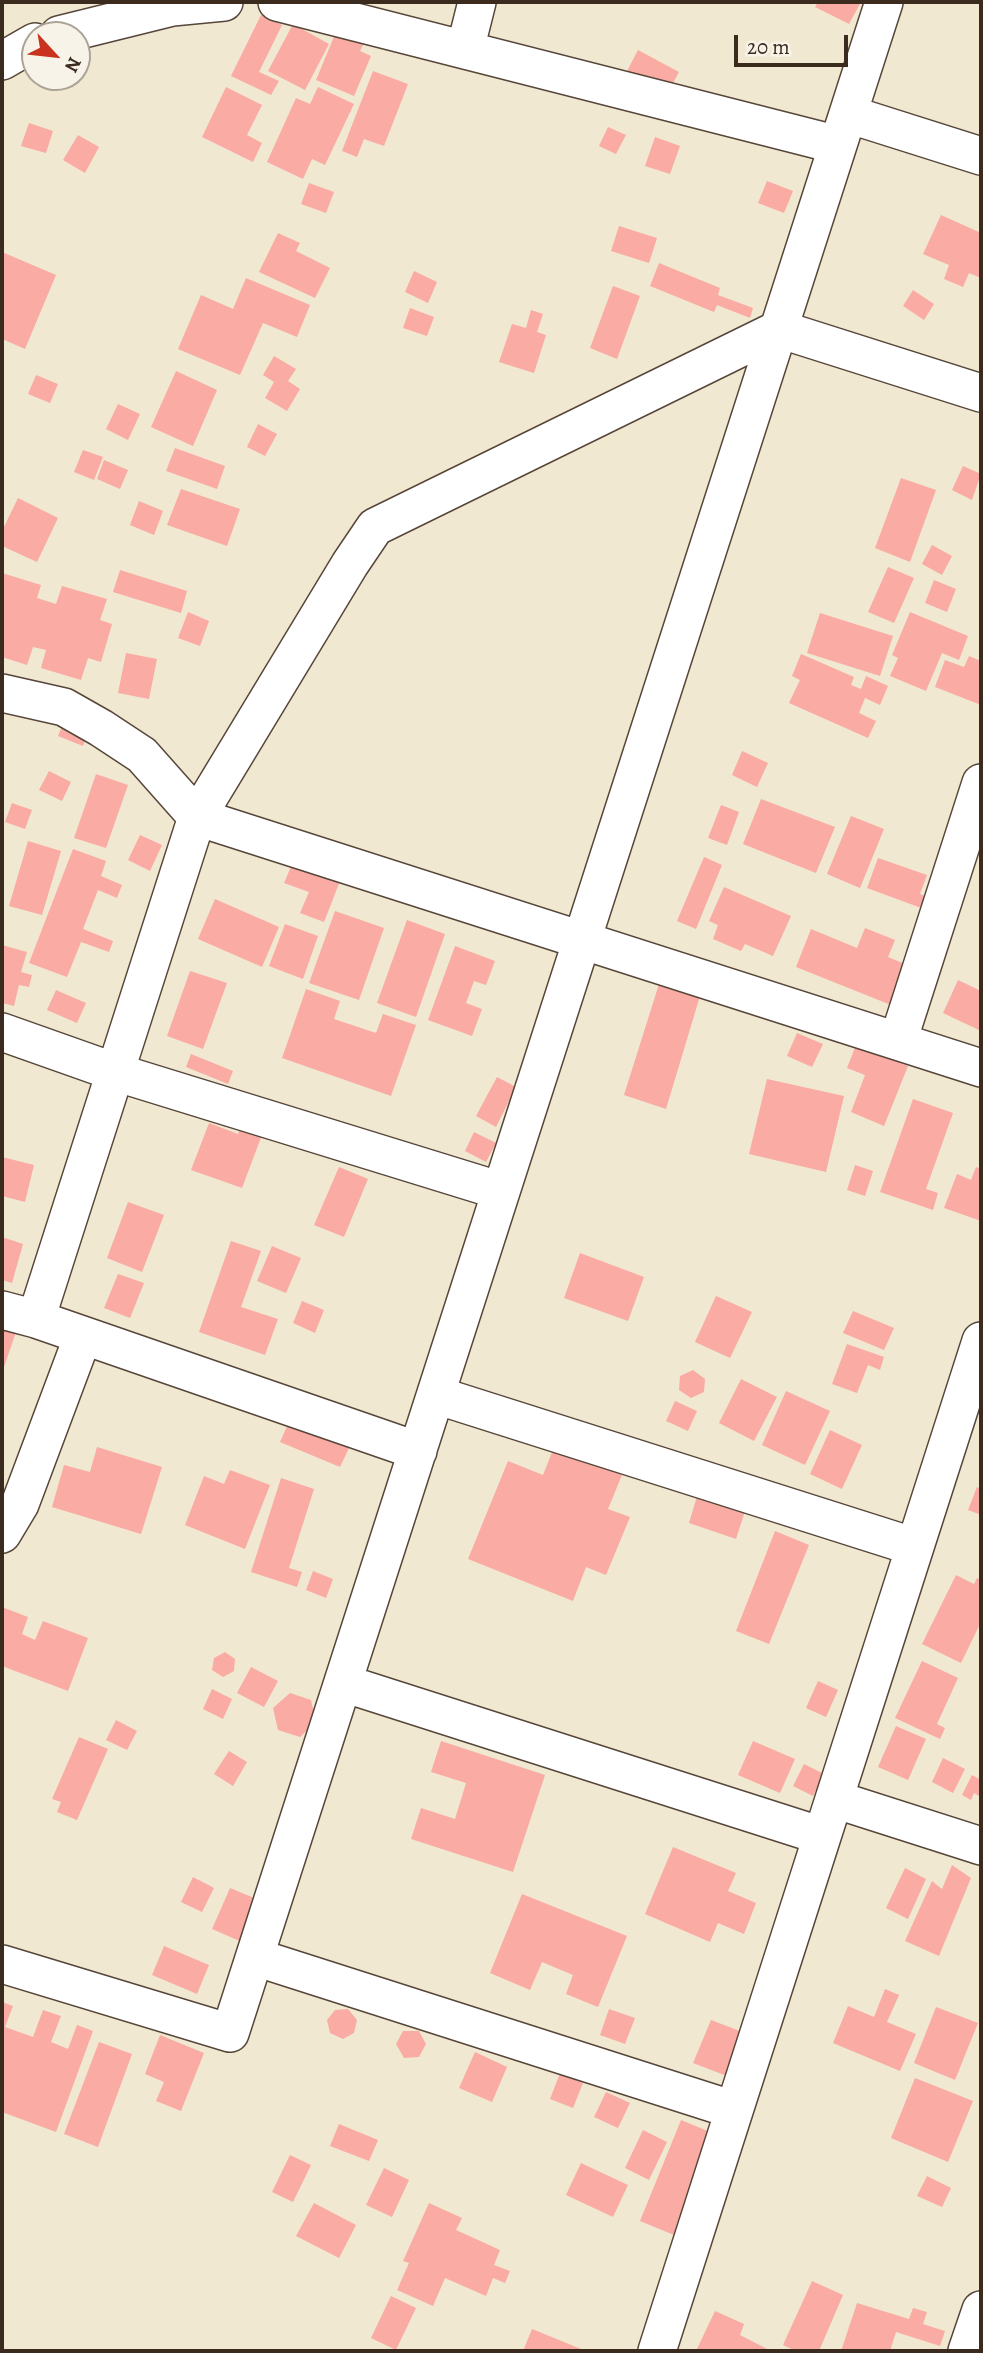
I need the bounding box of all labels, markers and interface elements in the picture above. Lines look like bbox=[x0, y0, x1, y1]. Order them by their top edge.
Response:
north arrow bbox=[21, 21, 91, 91]
scale bar bbox=[738, 21, 852, 65]
text: 20 m bbox=[747, 33, 790, 61]
text: N bbox=[58, 53, 88, 77]

